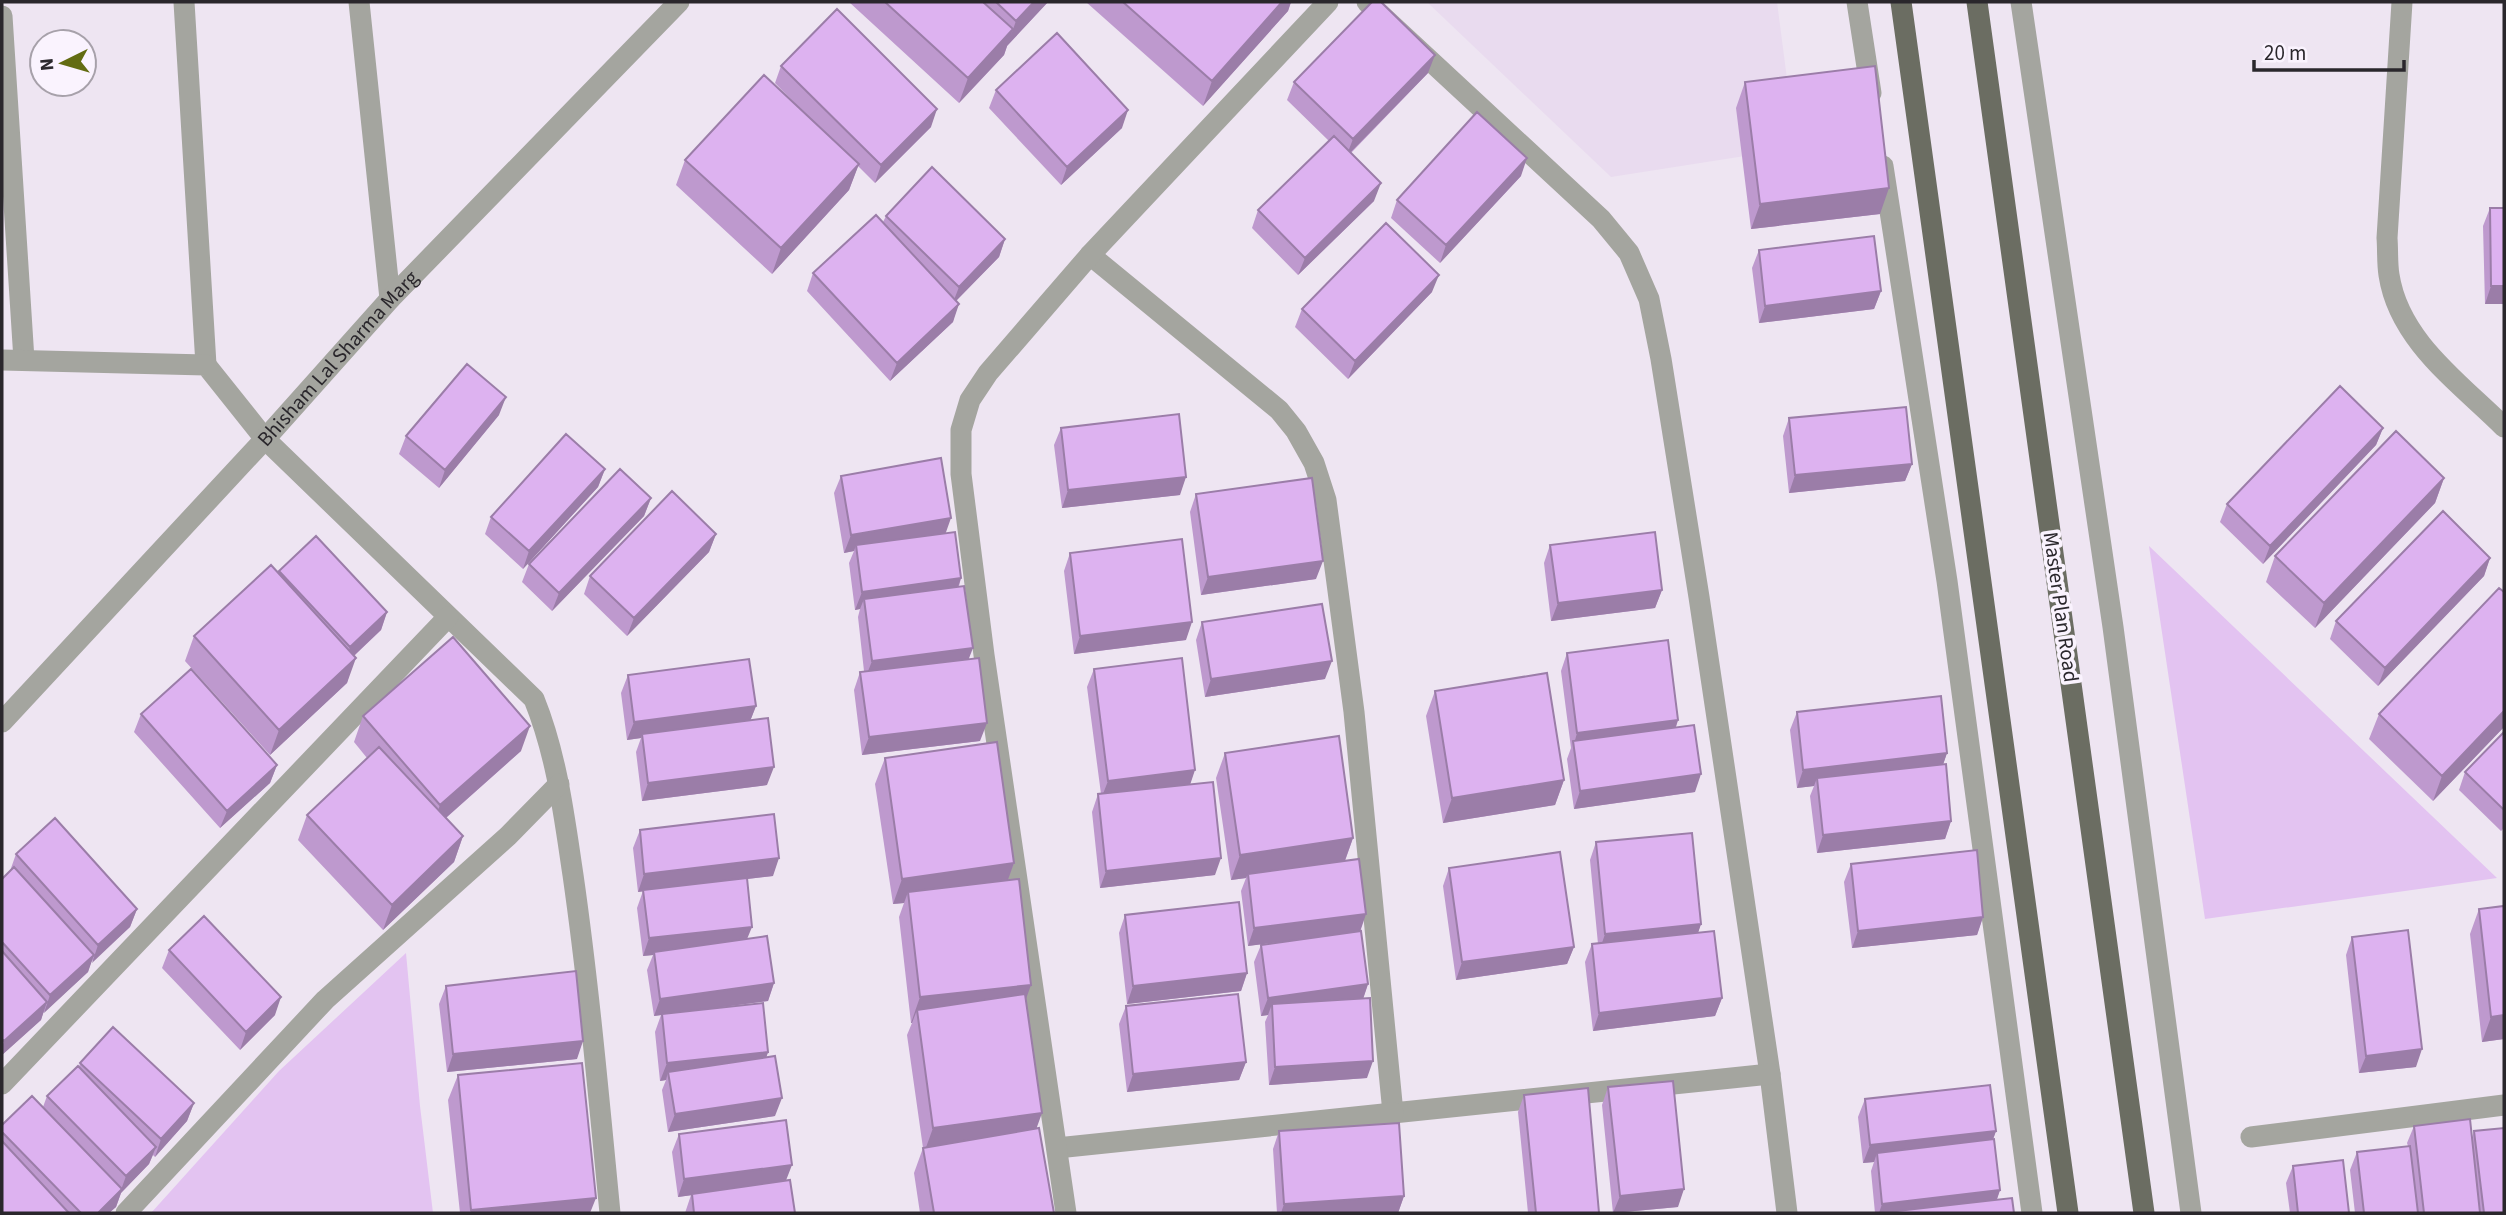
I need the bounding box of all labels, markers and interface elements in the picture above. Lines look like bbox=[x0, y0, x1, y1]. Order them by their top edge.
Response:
north arrow bbox=[28, 28, 98, 98]
scale bar bbox=[2254, 28, 2404, 72]
text: 20 m bbox=[2264, 38, 2306, 68]
text: N bbox=[34, 57, 62, 72]
street label: Bhisham Lal Sharma Marg bbox=[250, 263, 425, 453]
street label: Master Plan Road bbox=[2036, 530, 2086, 684]

